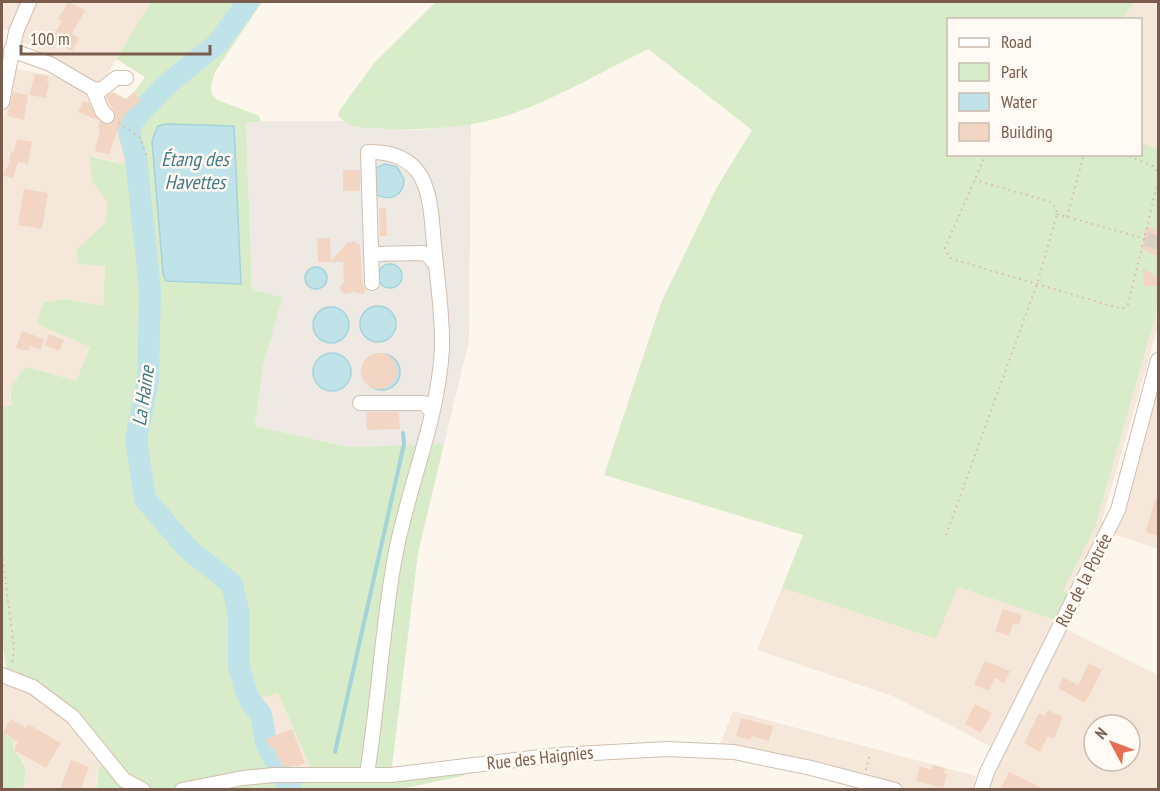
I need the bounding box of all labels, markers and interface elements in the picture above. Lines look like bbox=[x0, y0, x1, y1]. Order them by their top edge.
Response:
scale bar bbox=[21, 18, 210, 56]
legend bbox=[947, 18, 1142, 156]
text: 100 m bbox=[30, 27, 70, 50]
text: Road bbox=[1001, 30, 1032, 53]
text: Park bbox=[1001, 60, 1028, 83]
text: Water bbox=[1001, 90, 1037, 113]
text: Building bbox=[1001, 120, 1053, 143]
water label: Étang des Havettes bbox=[161, 146, 231, 195]
water label: La Haine bbox=[126, 363, 160, 428]
street label: Rue de la Potrée bbox=[1050, 529, 1117, 630]
north arrow bbox=[1082, 713, 1142, 773]
text: N bbox=[1090, 723, 1111, 743]
street label: Rue des Haignies bbox=[486, 740, 594, 775]

